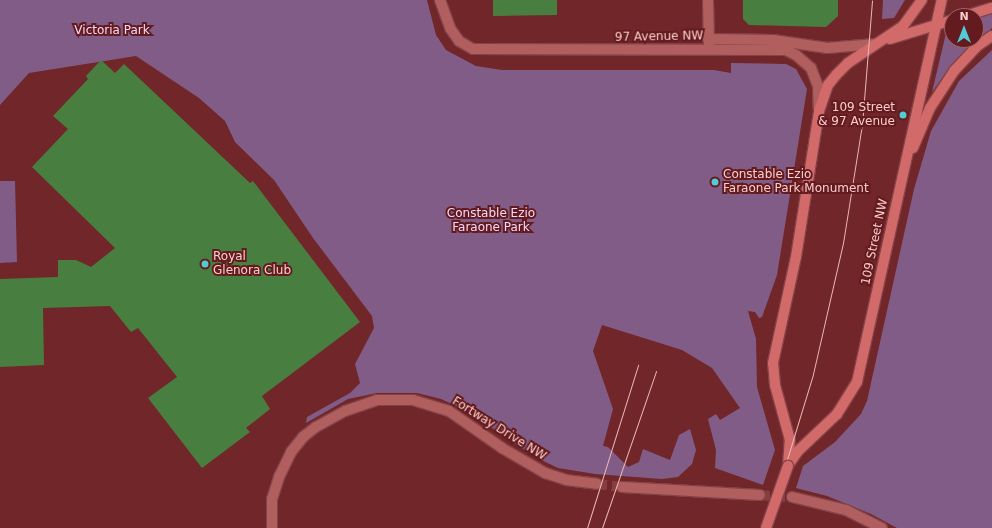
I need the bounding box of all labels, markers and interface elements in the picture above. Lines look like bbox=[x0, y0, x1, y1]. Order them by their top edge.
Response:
north arrow bbox=[944, 8, 984, 48]
text: N bbox=[959, 10, 969, 23]
park label: Victoria Park bbox=[74, 24, 150, 38]
street label: 97 Avenue NW bbox=[615, 29, 703, 45]
place label: 109 Street & 97 Avenue bbox=[818, 101, 895, 129]
marker: 109 Street & 97 Avenue bbox=[898, 110, 908, 120]
place label: Constable Ezio Faraone Park Monument bbox=[723, 168, 869, 196]
marker: Constable Ezio Faraone Park Monument bbox=[710, 177, 720, 187]
street label: 109 Street NW bbox=[859, 198, 891, 286]
park label: Constable Ezio Faraone Park bbox=[447, 207, 535, 235]
place label: Royal Glenora Club bbox=[213, 250, 291, 278]
marker: Royal Glenora Club bbox=[200, 259, 210, 269]
street label: Fortway Drive NW bbox=[449, 394, 549, 464]

